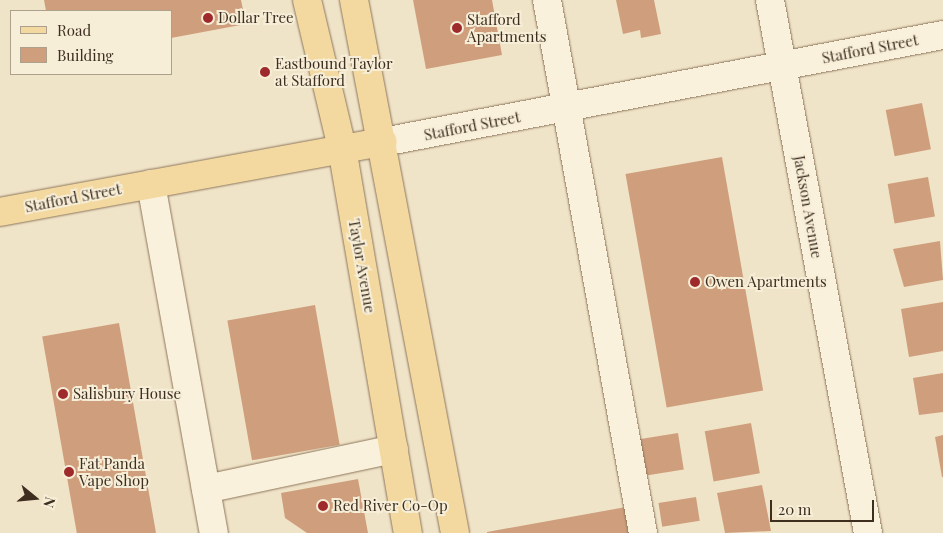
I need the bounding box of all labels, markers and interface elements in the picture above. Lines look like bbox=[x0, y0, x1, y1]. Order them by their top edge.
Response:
place label: Dollar Tree bbox=[218, 9, 294, 27]
legend bbox=[10, 10, 172, 75]
place label: Stafford Apartments bbox=[467, 10, 546, 45]
marker: Dollar Tree bbox=[202, 12, 214, 24]
text: Road bbox=[57, 20, 91, 40]
marker: Stafford Apartments bbox=[451, 22, 463, 34]
street label: Stafford Street bbox=[820, 31, 920, 67]
text: Building bbox=[57, 45, 113, 65]
place label: Eastbound Taylor at Stafford bbox=[275, 54, 393, 89]
marker: Eastbound Taylor at Stafford bbox=[259, 66, 271, 78]
street label: Stafford Street bbox=[422, 108, 522, 144]
street label: Jackson Avenue bbox=[790, 154, 826, 260]
street label: Stafford Street bbox=[23, 180, 123, 216]
street label: Taylor Avenue bbox=[345, 217, 379, 315]
place label: Owen Apartments bbox=[705, 273, 827, 291]
marker: Owen Apartments bbox=[689, 276, 701, 288]
place label: Salisbury House bbox=[73, 385, 181, 403]
marker: Salisbury House bbox=[57, 388, 69, 400]
place label: Fat Panda Vape Shop bbox=[79, 454, 149, 489]
marker: Fat Panda Vape Shop bbox=[63, 466, 75, 478]
north arrow bbox=[10, 473, 60, 523]
scale bar bbox=[773, 490, 877, 522]
text: N bbox=[39, 495, 60, 510]
place label: Red River Co-Op bbox=[333, 497, 448, 515]
text: 20 m bbox=[778, 499, 811, 519]
marker: Red River Co-Op bbox=[317, 500, 329, 512]

